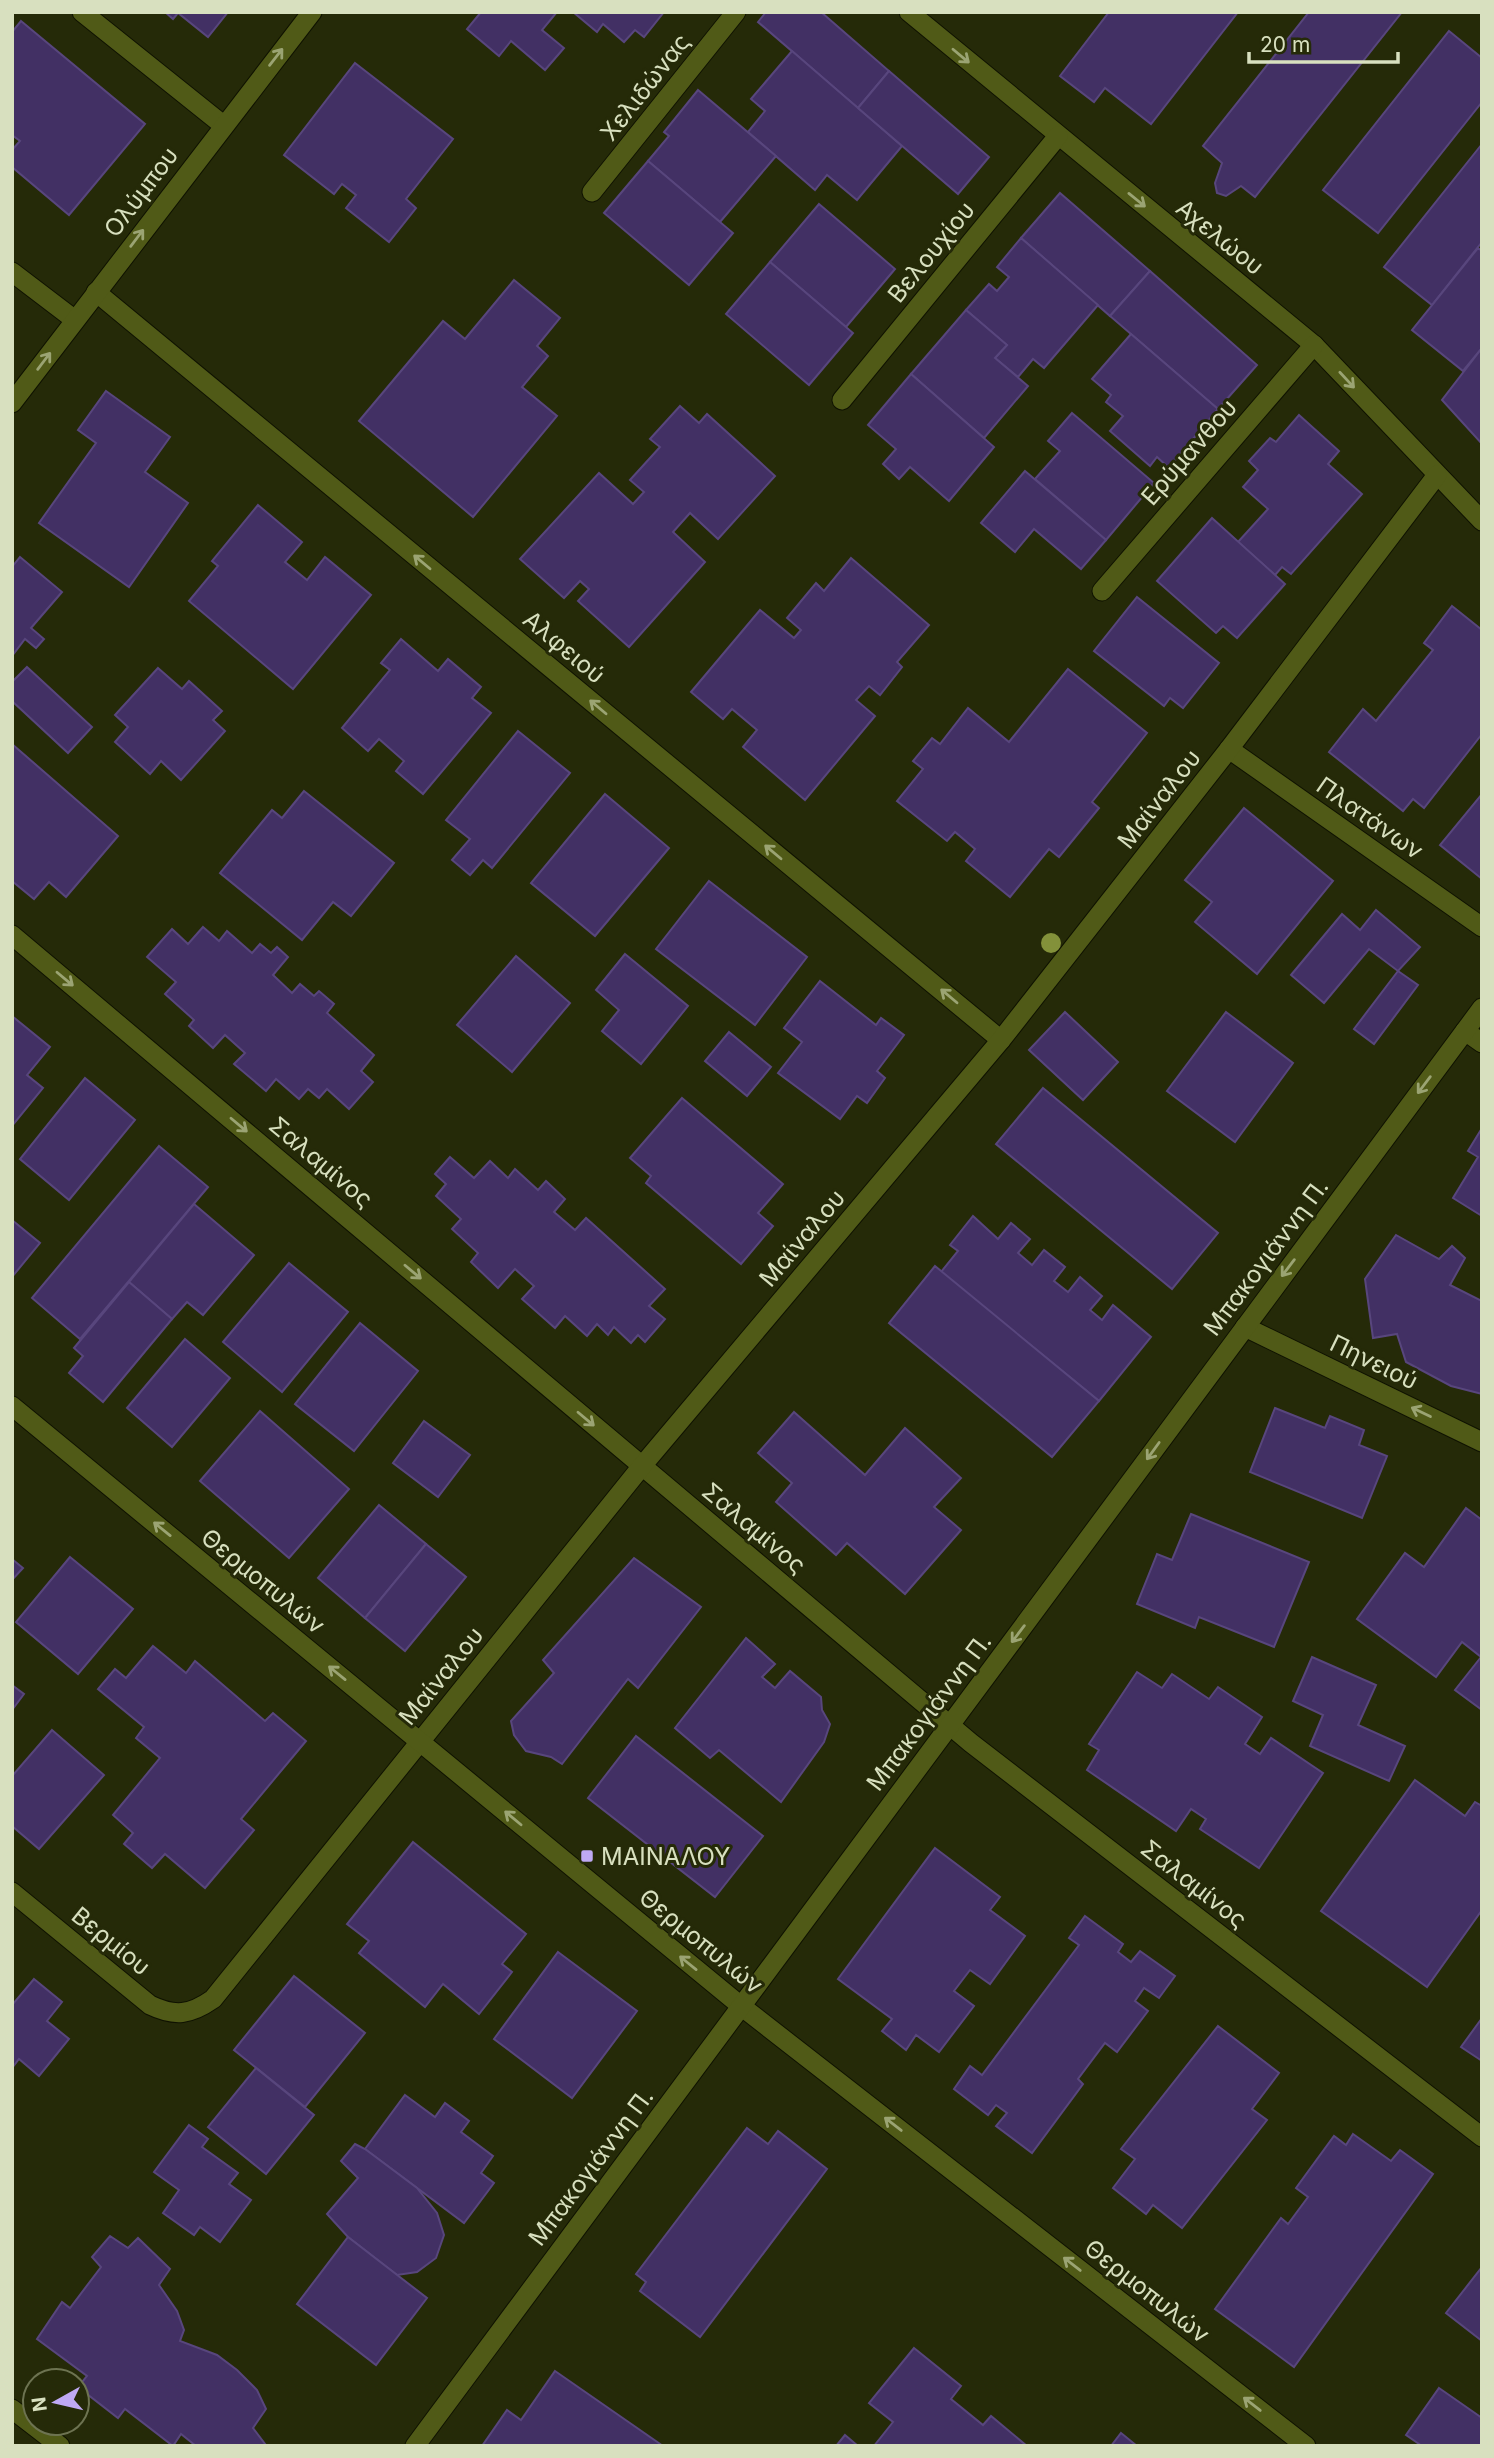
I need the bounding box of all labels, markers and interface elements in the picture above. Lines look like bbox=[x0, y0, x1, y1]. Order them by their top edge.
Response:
scale bar bbox=[1249, 21, 1398, 65]
street label: Χελιδώνας bbox=[594, 28, 696, 146]
text: 20 m bbox=[1260, 32, 1310, 57]
one-way arrow bbox=[952, 48, 970, 63]
one-way arrow bbox=[269, 49, 284, 67]
street label: Ολύμπου bbox=[98, 141, 184, 243]
one-way arrow bbox=[1127, 192, 1145, 208]
street label: Αχελώου bbox=[1171, 193, 1269, 281]
street label: Βελουχίου bbox=[882, 196, 980, 308]
one-way arrow bbox=[130, 229, 145, 247]
one-way arrow bbox=[36, 353, 51, 371]
one-way arrow bbox=[1338, 371, 1355, 388]
street label: Ερύμανθου bbox=[1135, 393, 1243, 511]
one-way arrow bbox=[414, 554, 432, 570]
street label: Αλφειού bbox=[517, 605, 611, 689]
one-way arrow bbox=[589, 699, 607, 715]
street label: Μαίναλου bbox=[1111, 744, 1207, 854]
street label: Πλατάνων bbox=[1311, 771, 1429, 865]
one-way arrow bbox=[765, 844, 783, 859]
one-way arrow bbox=[55, 971, 73, 987]
one-way arrow bbox=[940, 989, 958, 1004]
one-way arrow bbox=[1417, 1075, 1431, 1094]
street label: Σαλαμίνος bbox=[263, 1110, 379, 1214]
one-way arrow bbox=[230, 1117, 248, 1133]
street label: Μπακογιάννη Π. bbox=[1198, 1173, 1334, 1341]
street label: Μαίναλου bbox=[753, 1184, 851, 1292]
one-way arrow bbox=[1281, 1258, 1296, 1277]
one-way arrow bbox=[403, 1264, 421, 1280]
street label: Πηνειού bbox=[1325, 1328, 1423, 1396]
one-way arrow bbox=[1410, 1405, 1431, 1418]
one-way arrow bbox=[577, 1411, 595, 1427]
one-way arrow bbox=[1146, 1441, 1160, 1460]
street label: Σαλαμίνος bbox=[696, 1476, 812, 1580]
one-way arrow bbox=[153, 1521, 171, 1536]
street label: Θερμοπυλών bbox=[195, 1522, 331, 1640]
street label: Μαίναλου bbox=[393, 1621, 489, 1731]
one-way arrow bbox=[1010, 1624, 1025, 1643]
street label: Μπακογιάννη Π. bbox=[861, 1628, 997, 1796]
one-way arrow bbox=[329, 1665, 347, 1681]
one-way arrow bbox=[504, 1810, 522, 1826]
street label: Σαλαμίνος bbox=[1135, 1834, 1253, 1934]
place label: ΜΑΙΝΑΛΟΥ bbox=[601, 1842, 730, 1871]
marker: ΜΑΙΝΑΛΟΥ bbox=[579, 1848, 595, 1864]
street label: Θερμοπυλών bbox=[633, 1882, 769, 2000]
street label: Βερμίου bbox=[66, 1901, 156, 1981]
one-way arrow bbox=[680, 1955, 698, 1970]
street label: Μπακογιάννη Π. bbox=[523, 2083, 659, 2251]
one-way arrow bbox=[884, 2117, 903, 2132]
street label: Θερμοπυλών bbox=[1079, 2233, 1215, 2349]
one-way arrow bbox=[1064, 2256, 1082, 2271]
north arrow bbox=[21, 2367, 91, 2437]
text: N bbox=[27, 2396, 52, 2413]
one-way arrow bbox=[1243, 2396, 1262, 2411]

